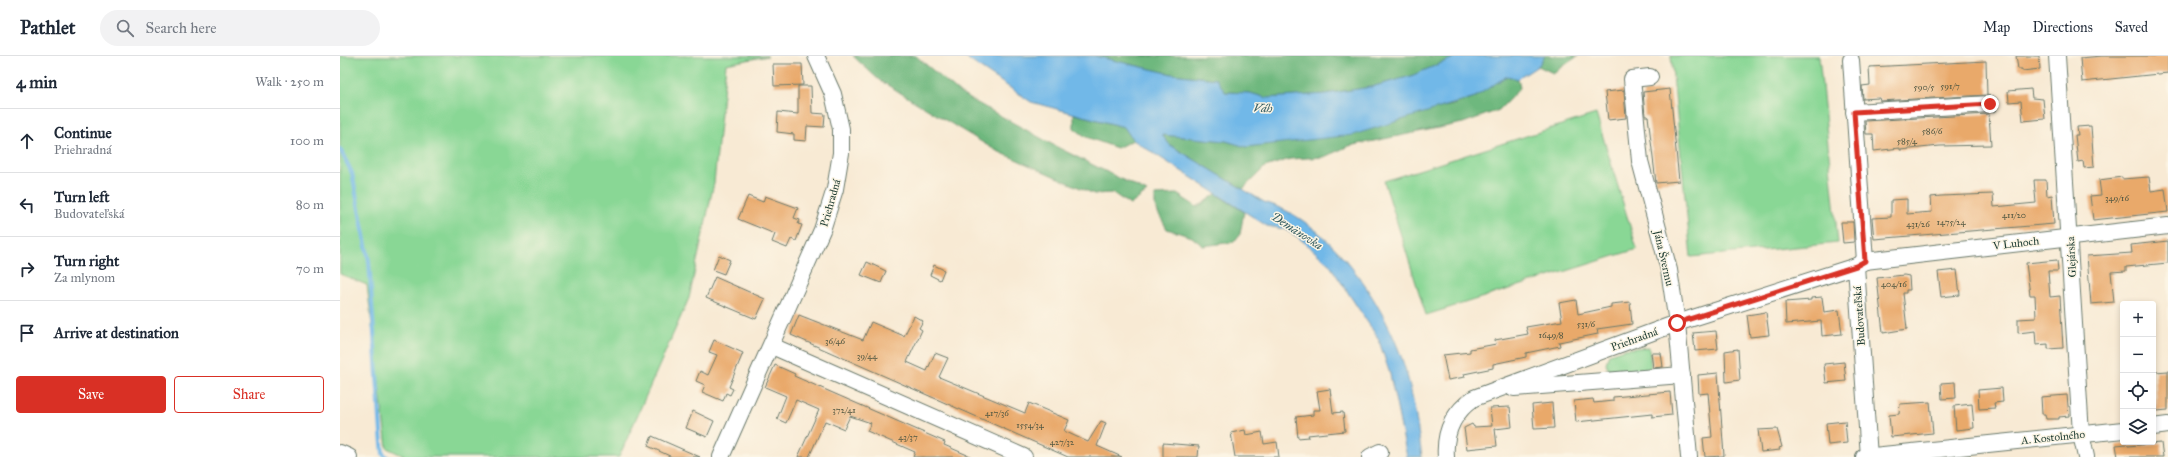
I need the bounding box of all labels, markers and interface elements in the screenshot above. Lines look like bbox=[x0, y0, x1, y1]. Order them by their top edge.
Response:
search box bbox=[100, 10, 380, 46]
text: Pathlet bbox=[20, 16, 76, 39]
icon: search bbox=[114, 17, 136, 39]
text: Search here bbox=[146, 19, 217, 37]
text: Map bbox=[1983, 19, 2010, 36]
text: Directions bbox=[2032, 19, 2093, 36]
text: Saved bbox=[2115, 19, 2148, 36]
text: 4 min bbox=[16, 72, 57, 93]
text: Walk · 250 m bbox=[255, 74, 324, 90]
house number: 591/7 bbox=[1940, 80, 1960, 91]
house number: 590/5 bbox=[1914, 81, 1935, 92]
route end bbox=[1981, 95, 1999, 113]
water label: Váh bbox=[1253, 101, 1273, 115]
text: Continue bbox=[54, 124, 112, 142]
house number: 586/6 bbox=[1922, 125, 1943, 136]
icon: ahead bbox=[16, 130, 38, 152]
text: 100 m bbox=[290, 133, 324, 149]
house number: 585/4 bbox=[1897, 135, 1918, 146]
text: Priehradná bbox=[54, 142, 112, 158]
street label: Priehradná bbox=[817, 178, 844, 228]
text: Turn left bbox=[54, 188, 110, 206]
house number: 349/16 bbox=[2105, 192, 2129, 203]
icon: left bbox=[16, 194, 38, 216]
text: 80 m bbox=[296, 197, 324, 213]
text: Budovateľská bbox=[54, 206, 124, 222]
water label: Demänovka bbox=[1269, 209, 1325, 253]
house number: 411/20 bbox=[2002, 209, 2026, 220]
house number: 1475/24 bbox=[1937, 216, 1966, 227]
house number: 431/26 bbox=[1906, 218, 1930, 229]
street label: Jána Švermu bbox=[1650, 228, 1677, 288]
street label: V Luhoch bbox=[1991, 234, 2040, 253]
street label: Glejárska bbox=[2064, 236, 2079, 278]
text: Turn right bbox=[54, 252, 119, 270]
icon: right bbox=[16, 258, 38, 280]
text: 70 m bbox=[296, 261, 324, 277]
text: Za mlynom bbox=[54, 270, 115, 286]
house number: 404/16 bbox=[1881, 278, 1907, 289]
street label: Budovateľská bbox=[1851, 285, 1868, 346]
map controls bbox=[2120, 301, 2156, 445]
button: + bbox=[2120, 301, 2156, 337]
route start bbox=[1668, 314, 1686, 332]
house number: 531/6 bbox=[1577, 318, 1596, 329]
icon: arrive bbox=[16, 322, 38, 344]
text: Arrive at destination bbox=[54, 324, 179, 342]
street label: Priehradná bbox=[1609, 325, 1660, 354]
house number: 1649/8 bbox=[1538, 329, 1564, 340]
house number: 36/46 bbox=[825, 335, 845, 346]
button: − bbox=[2120, 337, 2156, 373]
house number: 39/44 bbox=[857, 350, 878, 361]
button: locate bbox=[2120, 373, 2156, 409]
button: Save bbox=[16, 376, 166, 413]
button: Share bbox=[174, 376, 324, 413]
house number: 372/41 bbox=[832, 404, 856, 415]
house number: 417/36 bbox=[985, 407, 1009, 418]
button: layers bbox=[2120, 409, 2156, 445]
house number: 1554/34 bbox=[1016, 419, 1045, 430]
street label: A. Kostolného bbox=[2020, 428, 2086, 447]
house number: 43/37 bbox=[898, 431, 918, 442]
house number: 427/32 bbox=[1050, 436, 1075, 447]

